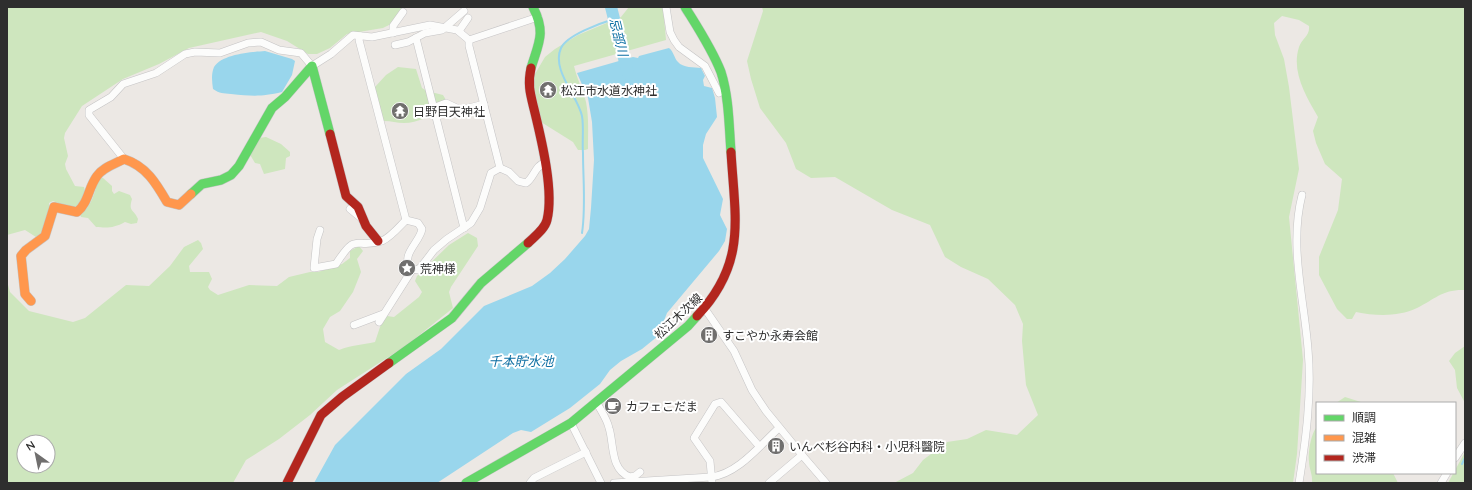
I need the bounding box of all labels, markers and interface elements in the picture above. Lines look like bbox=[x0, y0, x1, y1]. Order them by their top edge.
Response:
water label: 忌部川 bbox=[607, 16, 632, 60]
temple icon: 松江市水道水神社 bbox=[538, 80, 558, 100]
place label: 松江市水道水神社 bbox=[561, 83, 657, 98]
temple icon: 日野目天神社 bbox=[390, 101, 410, 121]
place label: 日野目天神社 bbox=[413, 104, 485, 119]
place icon: 荒神様 bbox=[397, 258, 417, 278]
place label: 荒神様 bbox=[420, 261, 456, 276]
street label: 松江木次線 bbox=[651, 290, 705, 342]
building icon: すこやか永寿会館 bbox=[699, 325, 719, 345]
place label: すこやか永寿会館 bbox=[722, 328, 818, 343]
water label: 千本貯水池 bbox=[488, 353, 555, 369]
cafe icon: カフェこだま bbox=[603, 396, 623, 416]
place label: カフェこだま bbox=[626, 399, 698, 414]
legend bbox=[1316, 402, 1456, 474]
text: 順調 bbox=[1352, 410, 1376, 425]
text: 混雑 bbox=[1352, 430, 1376, 445]
north arrow bbox=[16, 434, 56, 474]
building icon: いんべ杉谷内科・小児科醫院 bbox=[766, 436, 786, 456]
text: N bbox=[23, 438, 38, 454]
place label: いんべ杉谷内科・小児科醫院 bbox=[789, 439, 945, 454]
text: 渋滞 bbox=[1352, 450, 1376, 465]

